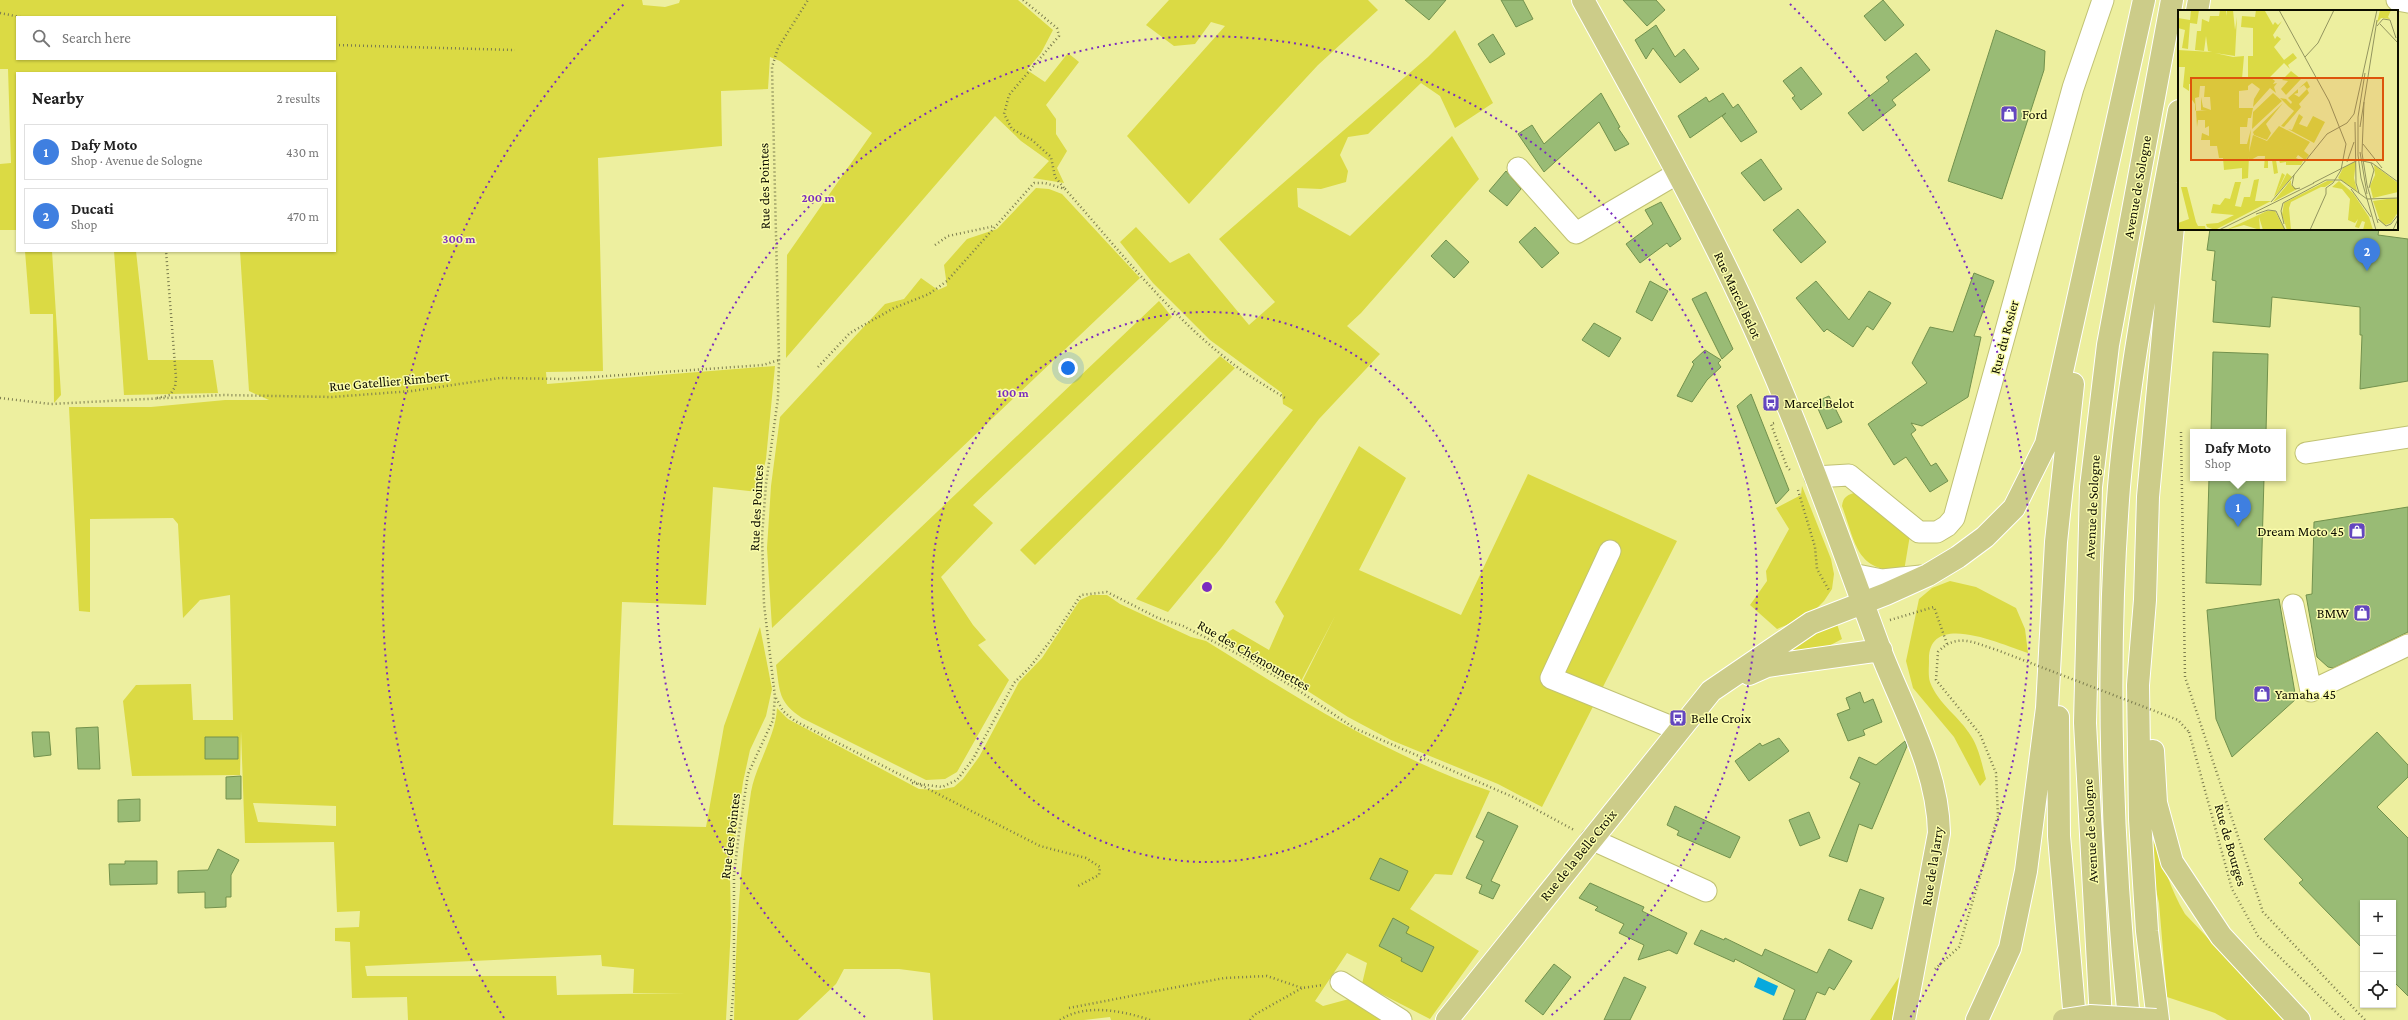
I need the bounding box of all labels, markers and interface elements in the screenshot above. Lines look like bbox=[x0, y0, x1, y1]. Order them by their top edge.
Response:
inset map bbox=[2178, 10, 2398, 230]
search box bbox=[16, 16, 336, 60]
icon: search bbox=[30, 27, 52, 49]
text: Search here bbox=[62, 30, 131, 46]
text: Nearby bbox=[32, 89, 84, 108]
text: 2 results bbox=[277, 91, 320, 106]
shop icon: Ford bbox=[1999, 104, 2019, 124]
place label: Ford bbox=[2022, 106, 2048, 122]
street label: Avenue de Sologne bbox=[2120, 134, 2154, 240]
text: Dafy Moto bbox=[71, 137, 137, 153]
street label: Rue des Pointes bbox=[755, 143, 773, 229]
text: 1 bbox=[44, 145, 48, 160]
text: 430 m bbox=[286, 145, 319, 160]
text: Shop · Avenue de Sologne bbox=[71, 153, 202, 168]
text: 200 m bbox=[801, 191, 835, 205]
text: Ducati bbox=[71, 201, 114, 217]
text: 2 bbox=[43, 209, 49, 224]
text: 470 m bbox=[287, 209, 319, 224]
text: Shop bbox=[71, 217, 97, 232]
text: 300 m bbox=[443, 232, 476, 246]
pin: 2 bbox=[2354, 238, 2380, 271]
street label: Rue Marcel Belot bbox=[1711, 249, 1765, 341]
street label: Rue du Rosier bbox=[1986, 298, 2022, 376]
your location bbox=[1058, 358, 1078, 378]
street label: Rue Gatellier Rimbert bbox=[328, 368, 450, 394]
text: 100 m bbox=[997, 386, 1030, 400]
bus stop icon: Marcel Belot bbox=[1761, 393, 1781, 413]
place label: Marcel Belot bbox=[1784, 395, 1854, 411]
popup bbox=[2190, 429, 2286, 481]
text: Dafy Moto bbox=[2205, 440, 2271, 456]
street label: Avenue de Sologne bbox=[2081, 454, 2103, 560]
text: Shop bbox=[2205, 456, 2231, 471]
street label: Rue des Pointes bbox=[746, 464, 766, 552]
pin: 1 bbox=[2225, 494, 2251, 527]
shop icon: Dream Moto 45 bbox=[2347, 521, 2367, 541]
place label: Dream Moto 45 bbox=[2257, 523, 2344, 539]
centre of rings bbox=[1200, 580, 1214, 594]
shop icon: BMW bbox=[2352, 603, 2372, 623]
place label: BMW bbox=[2317, 605, 2349, 621]
street label: Rue des Chémounettes bbox=[1195, 616, 1313, 694]
shop icon: Yamaha 45 bbox=[2252, 684, 2272, 704]
place label: Yamaha 45 bbox=[2275, 686, 2336, 702]
bus stop icon: Belle Croix bbox=[1668, 708, 1688, 728]
place label: Belle Croix bbox=[1691, 710, 1751, 726]
street label: Avenue de Sologne bbox=[2079, 778, 2101, 884]
street label: Rue des Pointes bbox=[717, 792, 743, 880]
street label: Rue de Bourges bbox=[2212, 802, 2250, 888]
street label: Rue de la Belle Croix bbox=[1536, 806, 1620, 904]
street label: Rue de la Jarry bbox=[1918, 825, 1946, 907]
map controls bbox=[2360, 900, 2396, 1008]
button: + bbox=[2360, 900, 2396, 936]
button: − bbox=[2360, 936, 2396, 972]
button: locate bbox=[2360, 972, 2396, 1008]

